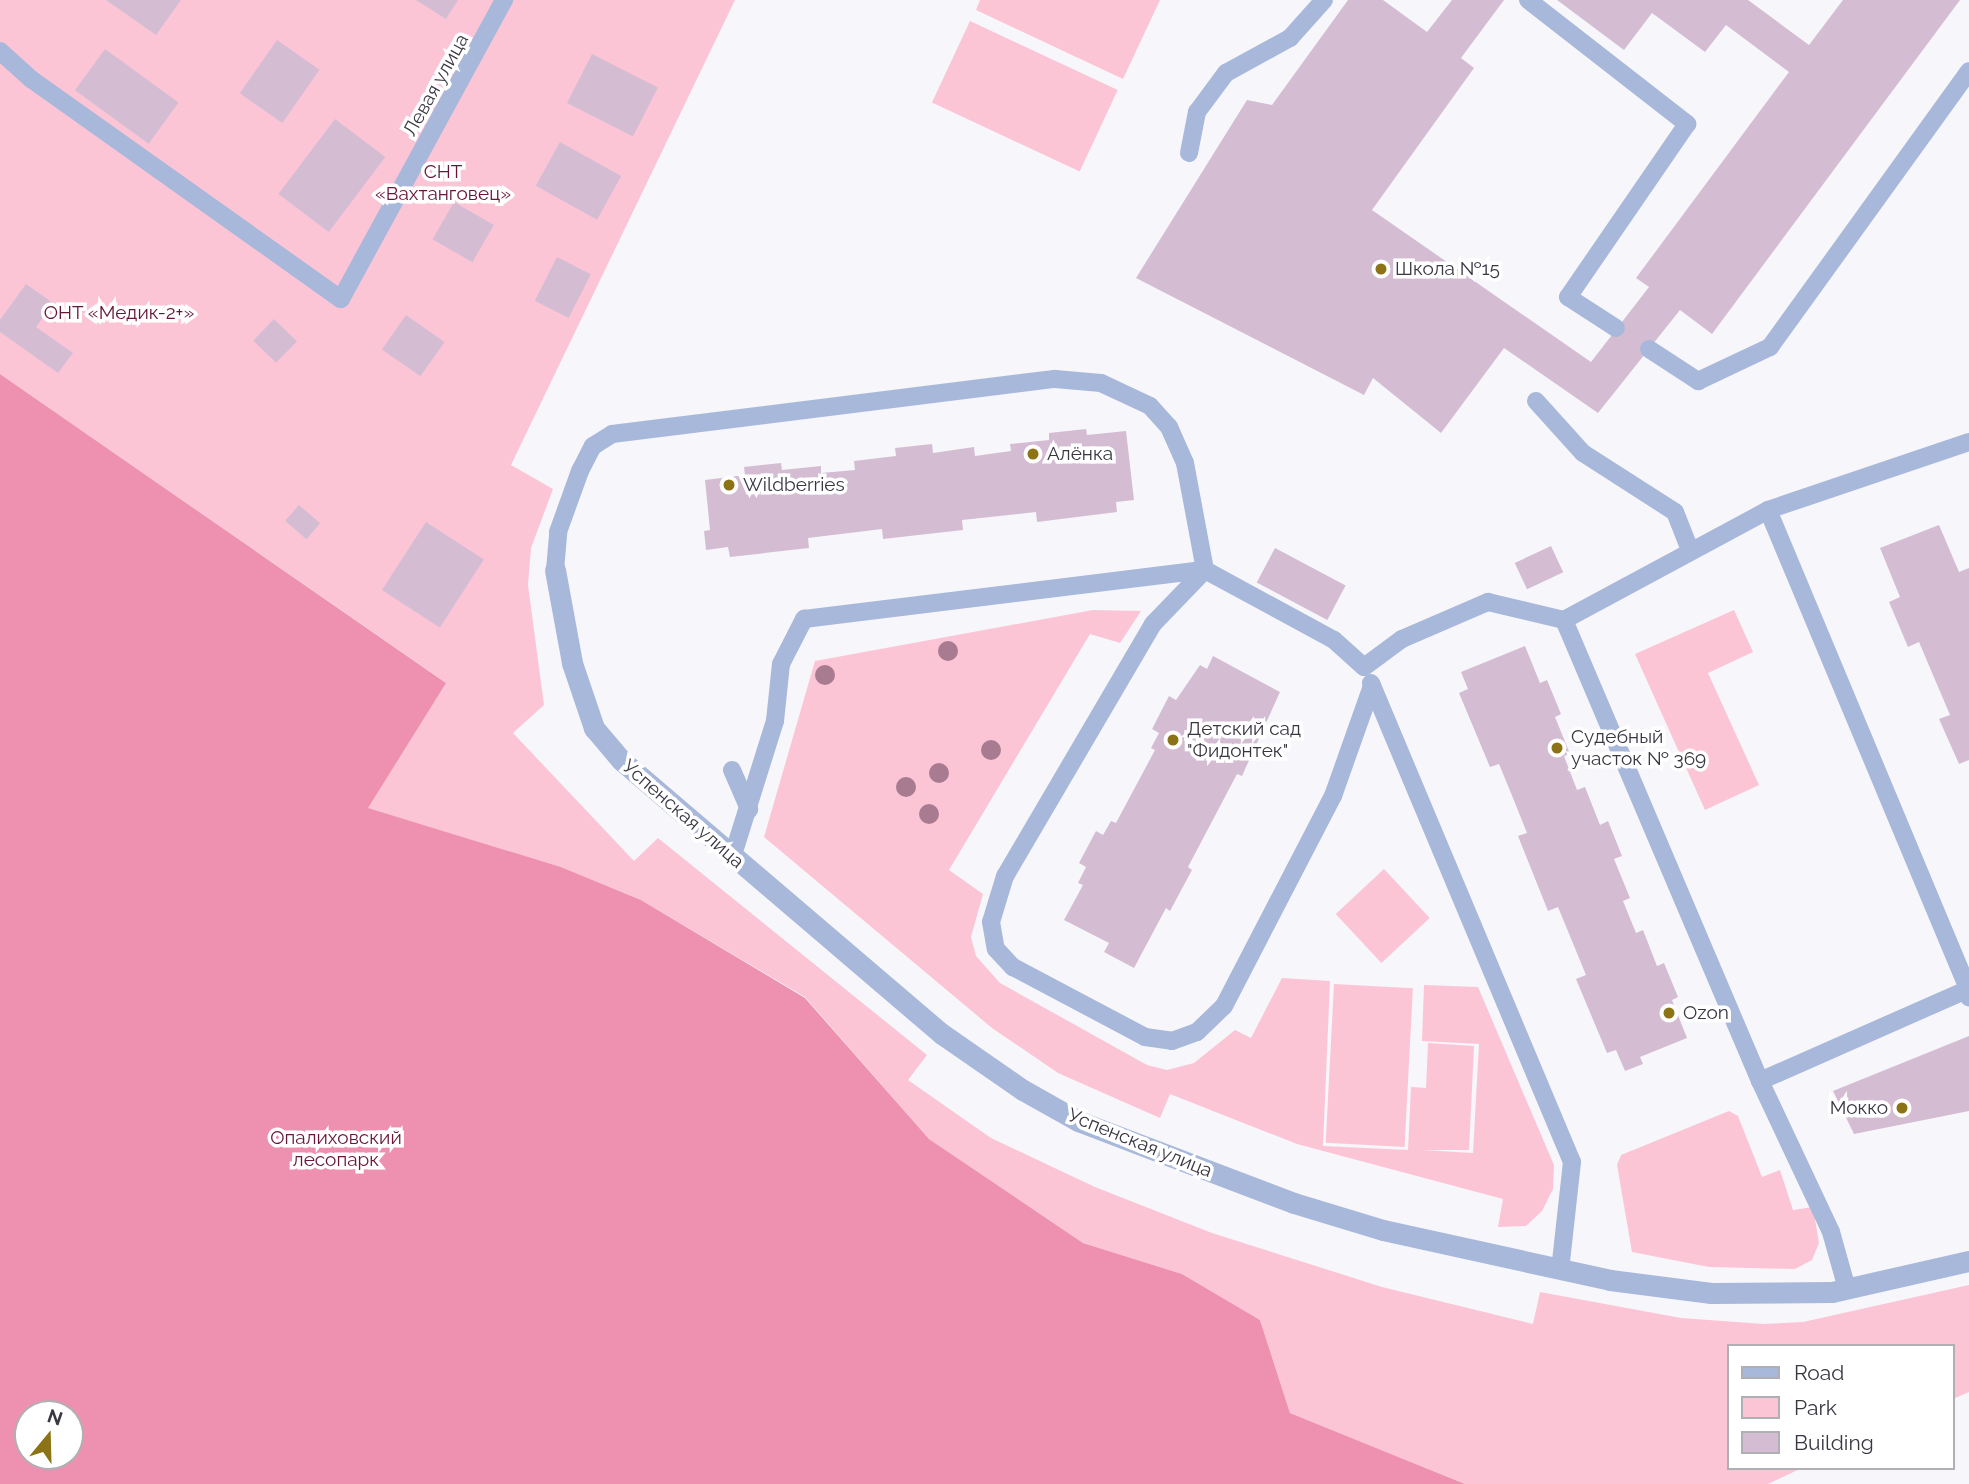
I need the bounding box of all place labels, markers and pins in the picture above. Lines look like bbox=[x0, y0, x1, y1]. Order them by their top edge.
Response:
place label: Школа №15 bbox=[1395, 258, 1500, 280]
marker: Школа №15 bbox=[1373, 261, 1389, 277]
place label: Алёнка bbox=[1047, 443, 1113, 465]
marker: Алёнка bbox=[1025, 446, 1041, 462]
place label: Wildberries bbox=[743, 474, 845, 496]
marker: Wildberries bbox=[721, 477, 737, 493]
place label: Детский сад "Фидонтек" bbox=[1187, 718, 1301, 762]
place label: Судебный участок № 369 bbox=[1571, 726, 1706, 770]
marker: Детский сад "Фидонтек" bbox=[1165, 732, 1181, 748]
marker: Судебный участок № 369 bbox=[1549, 740, 1565, 756]
place label: Ozon bbox=[1683, 1002, 1729, 1024]
marker: Ozon bbox=[1661, 1005, 1677, 1021]
place label: Мокко bbox=[1830, 1097, 1888, 1119]
marker: Мокко bbox=[1894, 1100, 1910, 1116]

